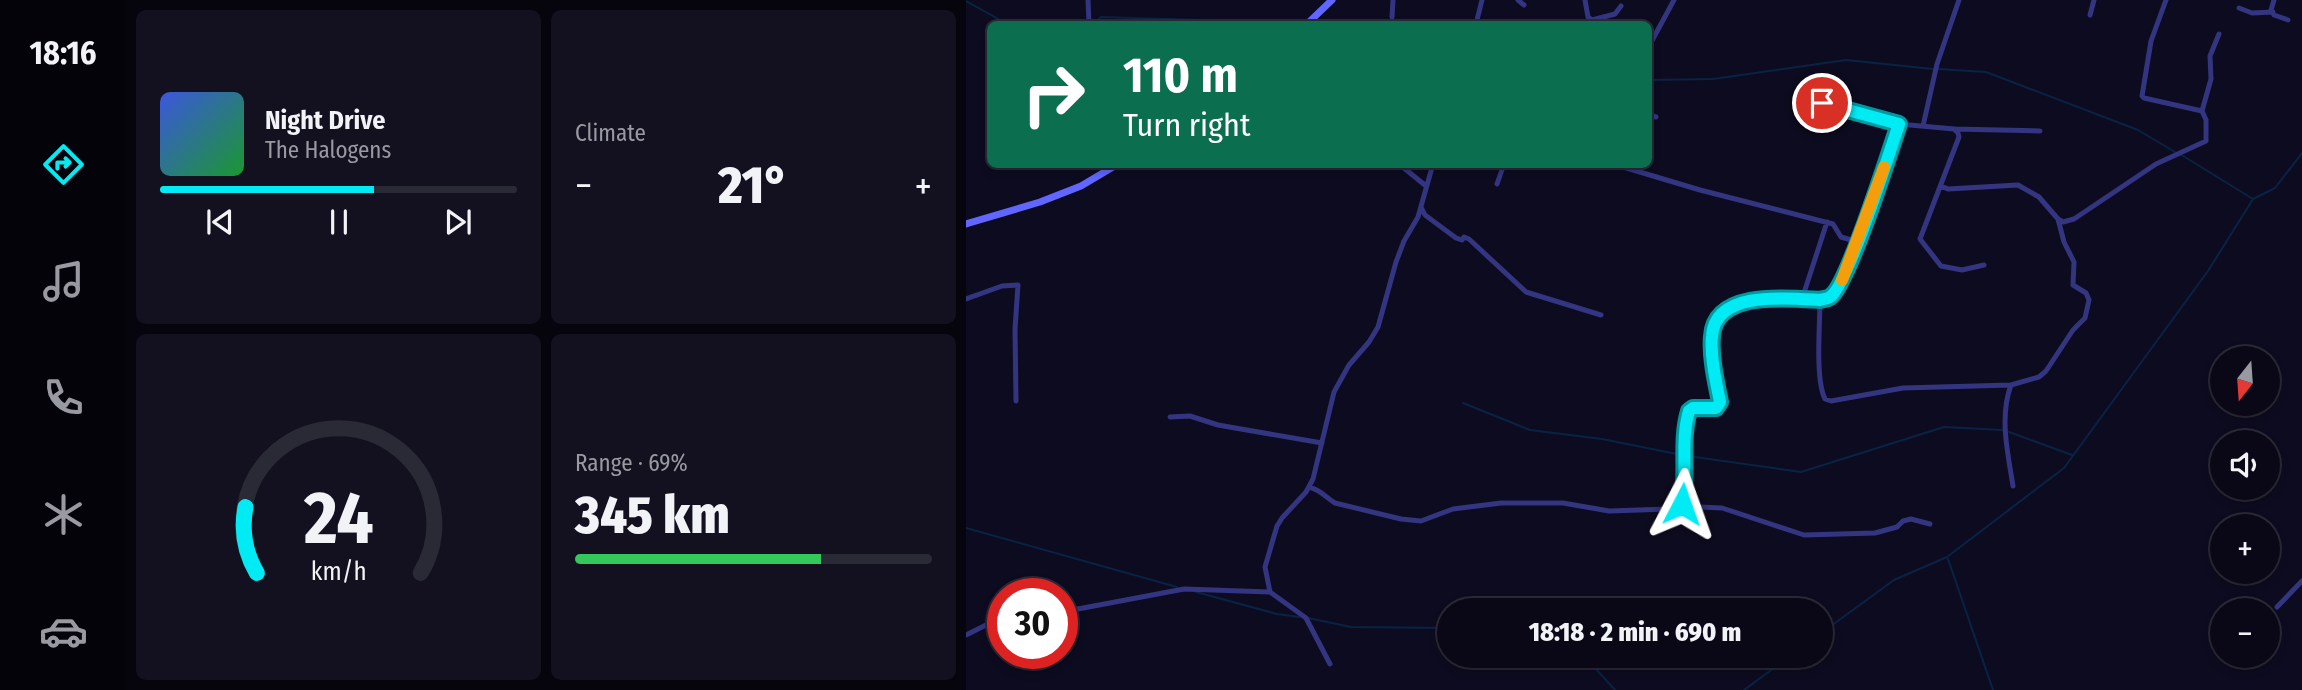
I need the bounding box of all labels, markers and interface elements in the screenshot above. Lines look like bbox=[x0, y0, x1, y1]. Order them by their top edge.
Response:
text: 18:16 bbox=[30, 34, 96, 72]
text: 110 m bbox=[1123, 46, 1238, 105]
icon: right bbox=[1008, 49, 1099, 140]
pin bbox=[1792, 73, 1852, 133]
icon: arrive bbox=[1803, 84, 1841, 122]
text: Night Drive bbox=[265, 105, 385, 136]
text: Turn right bbox=[1123, 106, 1250, 144]
text: Climate bbox=[575, 119, 646, 147]
text: The Halogens bbox=[265, 136, 391, 164]
icon: directions bbox=[39, 140, 88, 189]
text: 21° bbox=[718, 154, 789, 217]
text: − bbox=[575, 163, 592, 209]
text: + bbox=[915, 163, 932, 209]
icon: previous bbox=[201, 203, 239, 241]
icon: pause bbox=[320, 203, 358, 241]
icon: next bbox=[439, 203, 477, 241]
icon: music bbox=[39, 257, 88, 306]
north arrow bbox=[2210, 346, 2280, 416]
map controls bbox=[2210, 346, 2280, 668]
icon: phone bbox=[39, 373, 88, 422]
button: sound bbox=[2210, 430, 2280, 500]
text: Range · 69% bbox=[575, 449, 688, 477]
position arrow bbox=[1645, 467, 1719, 541]
text: 24 bbox=[303, 475, 373, 562]
text: 345 km bbox=[575, 484, 730, 547]
icon: climate bbox=[39, 490, 88, 539]
button: + bbox=[2210, 514, 2280, 584]
text: km/h bbox=[311, 557, 366, 587]
speed limit sign: 30 bbox=[987, 578, 1078, 669]
button: − bbox=[2210, 598, 2280, 668]
icon: car bbox=[39, 607, 88, 656]
text: 18:18 · 2 min · 690 m bbox=[1529, 617, 1741, 648]

